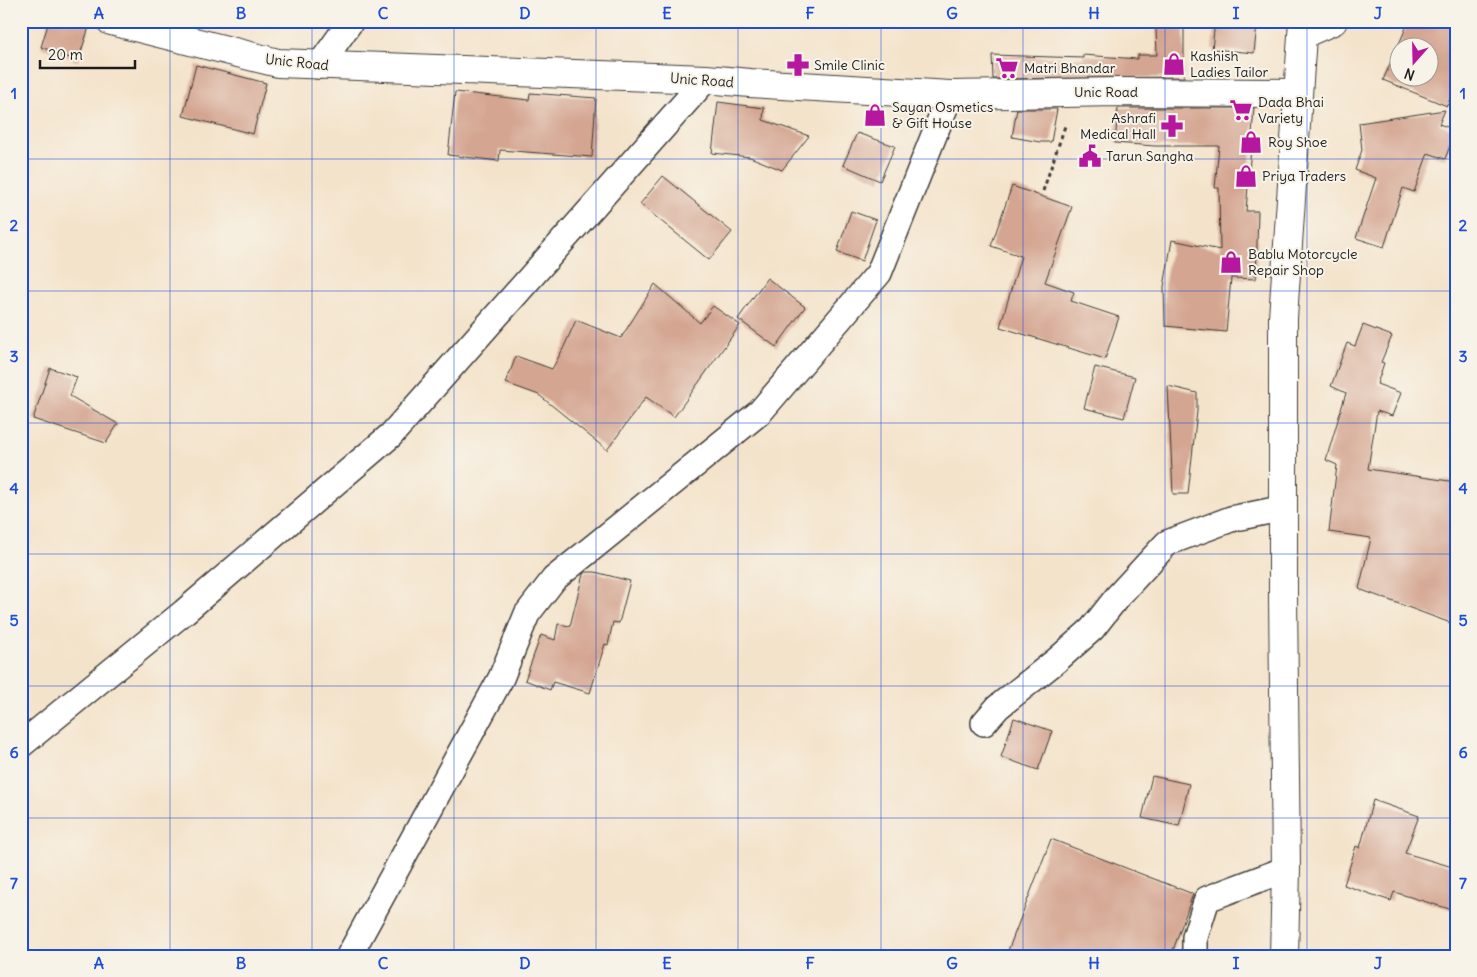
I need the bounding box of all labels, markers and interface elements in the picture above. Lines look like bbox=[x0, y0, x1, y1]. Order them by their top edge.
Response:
text: A bbox=[94, 3, 104, 23]
text: B bbox=[236, 3, 247, 23]
text: C bbox=[378, 3, 389, 23]
text: D bbox=[519, 3, 531, 23]
text: E bbox=[662, 3, 672, 23]
text: F bbox=[805, 3, 815, 23]
text: G bbox=[946, 3, 958, 23]
text: H bbox=[1088, 3, 1100, 23]
text: I bbox=[1233, 3, 1240, 23]
text: J bbox=[1374, 3, 1383, 23]
scale bar bbox=[40, 38, 135, 70]
north arrow bbox=[1390, 38, 1440, 88]
text: 20 m bbox=[48, 45, 83, 64]
place label: Kashish Ladies Tailor bbox=[1190, 47, 1269, 81]
street label: Unic Road bbox=[264, 50, 330, 74]
shop icon: Kashish Ladies Tailor bbox=[1161, 51, 1187, 77]
pharmacy icon: Smile Clinic bbox=[785, 52, 811, 78]
supermarket icon: Matri Bhandar bbox=[994, 55, 1020, 81]
place label: Smile Clinic bbox=[814, 56, 885, 74]
place label: Matri Bhandar bbox=[1024, 59, 1116, 77]
text: N bbox=[1402, 64, 1417, 84]
street label: Unic Road bbox=[669, 69, 735, 91]
text: 1 bbox=[11, 83, 17, 103]
street label: Unic Road bbox=[1074, 83, 1138, 101]
text: 1 bbox=[1460, 83, 1466, 103]
place label: Dada Bhai Variety bbox=[1258, 93, 1324, 127]
supermarket icon: Dada Bhai Variety bbox=[1228, 97, 1254, 123]
place label: Sayan Osmetics & Gift House bbox=[892, 98, 993, 132]
shop icon: Sayan Osmetics & Gift House bbox=[862, 102, 888, 128]
place label: Ashrafi Medical Hall bbox=[1080, 109, 1156, 143]
pharmacy icon: Ashrafi Medical Hall bbox=[1159, 113, 1185, 139]
shop icon: Roy Shoe bbox=[1238, 129, 1264, 155]
place label: Roy Shoe bbox=[1268, 133, 1327, 151]
public building icon: Tarun Sangha bbox=[1077, 143, 1103, 169]
place label: Tarun Sangha bbox=[1106, 147, 1194, 165]
shop icon: Priya Traders bbox=[1233, 163, 1259, 189]
place label: Priya Traders bbox=[1262, 167, 1346, 185]
text: 2 bbox=[10, 215, 19, 235]
text: 2 bbox=[1459, 215, 1468, 235]
place label: Bablu Motorcycle Repair Shop bbox=[1248, 245, 1358, 279]
shop icon: Bablu Motorcycle Repair Shop bbox=[1218, 249, 1244, 275]
text: 3 bbox=[9, 346, 19, 366]
text: 3 bbox=[1458, 346, 1468, 366]
text: 4 bbox=[9, 478, 19, 498]
text: 4 bbox=[1458, 478, 1468, 498]
text: 5 bbox=[9, 610, 19, 630]
text: 5 bbox=[1458, 610, 1468, 630]
text: 6 bbox=[9, 742, 19, 762]
text: 6 bbox=[1458, 742, 1468, 762]
text: 7 bbox=[10, 873, 18, 893]
text: 7 bbox=[1459, 873, 1467, 893]
text: A bbox=[94, 953, 104, 973]
text: B bbox=[236, 953, 247, 973]
text: C bbox=[378, 953, 389, 973]
text: D bbox=[519, 953, 531, 973]
text: E bbox=[662, 953, 672, 973]
text: F bbox=[805, 953, 815, 973]
text: G bbox=[946, 953, 958, 973]
text: H bbox=[1088, 953, 1100, 973]
text: I bbox=[1233, 953, 1240, 973]
text: J bbox=[1374, 953, 1383, 973]

